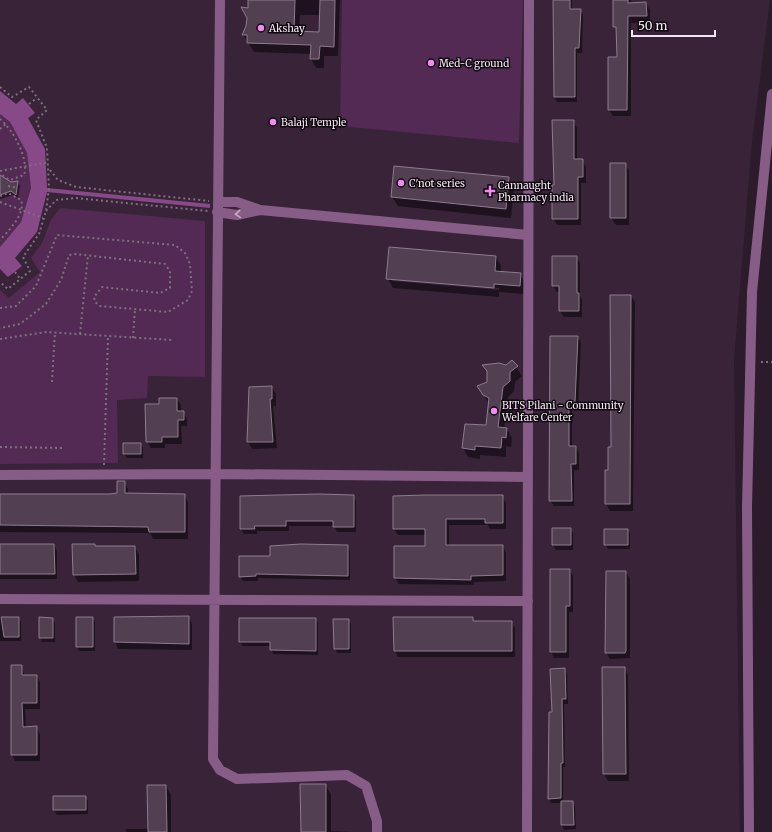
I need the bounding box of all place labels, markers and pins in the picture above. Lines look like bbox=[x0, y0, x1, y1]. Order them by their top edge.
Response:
place label: Akshay bbox=[268, 22, 305, 35]
marker: Akshay bbox=[256, 23, 266, 33]
place label: Med-C ground bbox=[439, 57, 509, 70]
marker: Med-C ground bbox=[426, 58, 436, 68]
place label: Balaji Temple bbox=[281, 116, 346, 129]
marker: Balaji Temple bbox=[268, 117, 278, 127]
place label: C'not series bbox=[409, 177, 465, 190]
marker: C'not series bbox=[396, 178, 406, 188]
place label: Cannaught Pharmacy india bbox=[498, 179, 575, 204]
marker: Cannaught Pharmacy india bbox=[485, 186, 495, 196]
place label: BITS Pilani - Community Welfare Center bbox=[501, 399, 624, 424]
marker: BITS Pilani - Community Welfare Center bbox=[489, 406, 499, 416]

